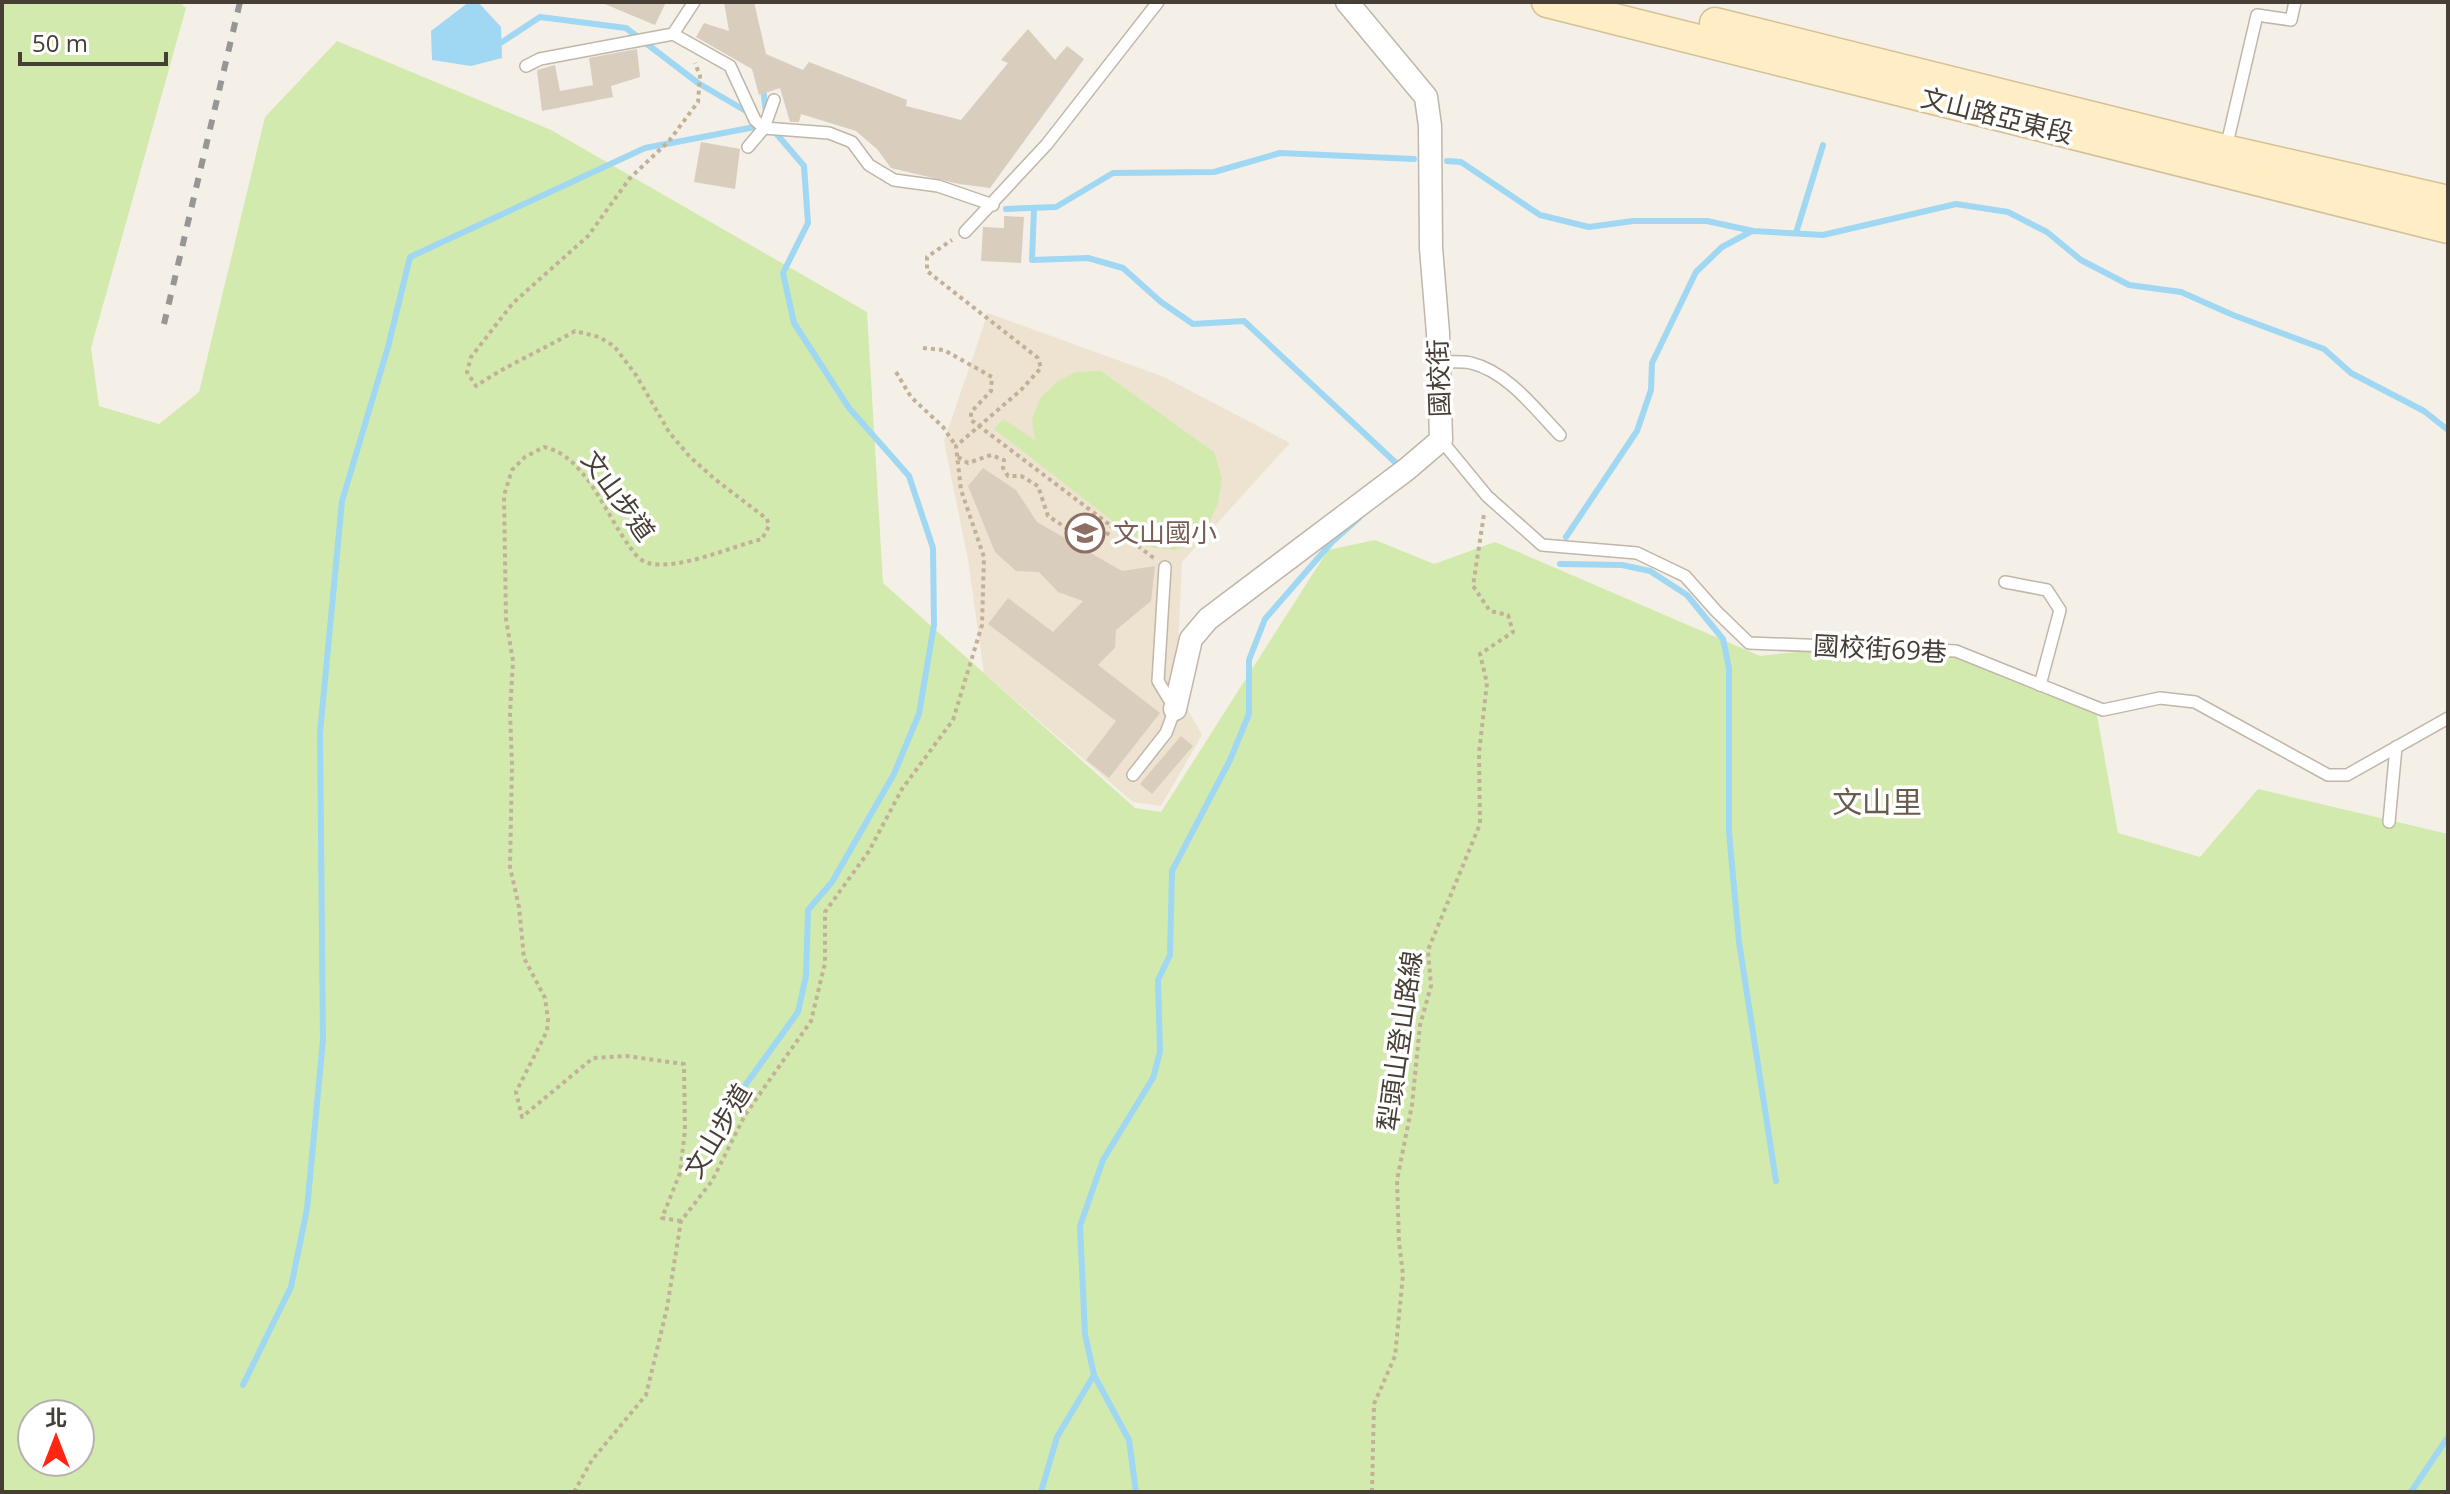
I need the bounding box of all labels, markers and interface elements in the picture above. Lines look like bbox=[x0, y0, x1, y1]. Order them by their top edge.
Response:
scale bar bbox=[20, 16, 166, 66]
text: 50 m bbox=[32, 26, 88, 59]
street label: 文山路亞東段 bbox=[1917, 79, 2077, 151]
street label: 國校街 bbox=[1419, 338, 1457, 418]
street label: 文山步道 bbox=[574, 443, 664, 548]
school or university icon: 文山國小 bbox=[1064, 512, 1106, 554]
place label: 文山國小 bbox=[1113, 514, 1217, 550]
street label: 國校街69巷 bbox=[1812, 627, 1948, 669]
district label: 文山里 bbox=[1832, 781, 1922, 822]
street label: 犁頭山登山路線 bbox=[1369, 948, 1430, 1133]
street label: 文山步道 bbox=[675, 1077, 759, 1184]
north arrow bbox=[16, 1398, 96, 1478]
text: 北 bbox=[45, 1402, 67, 1432]

